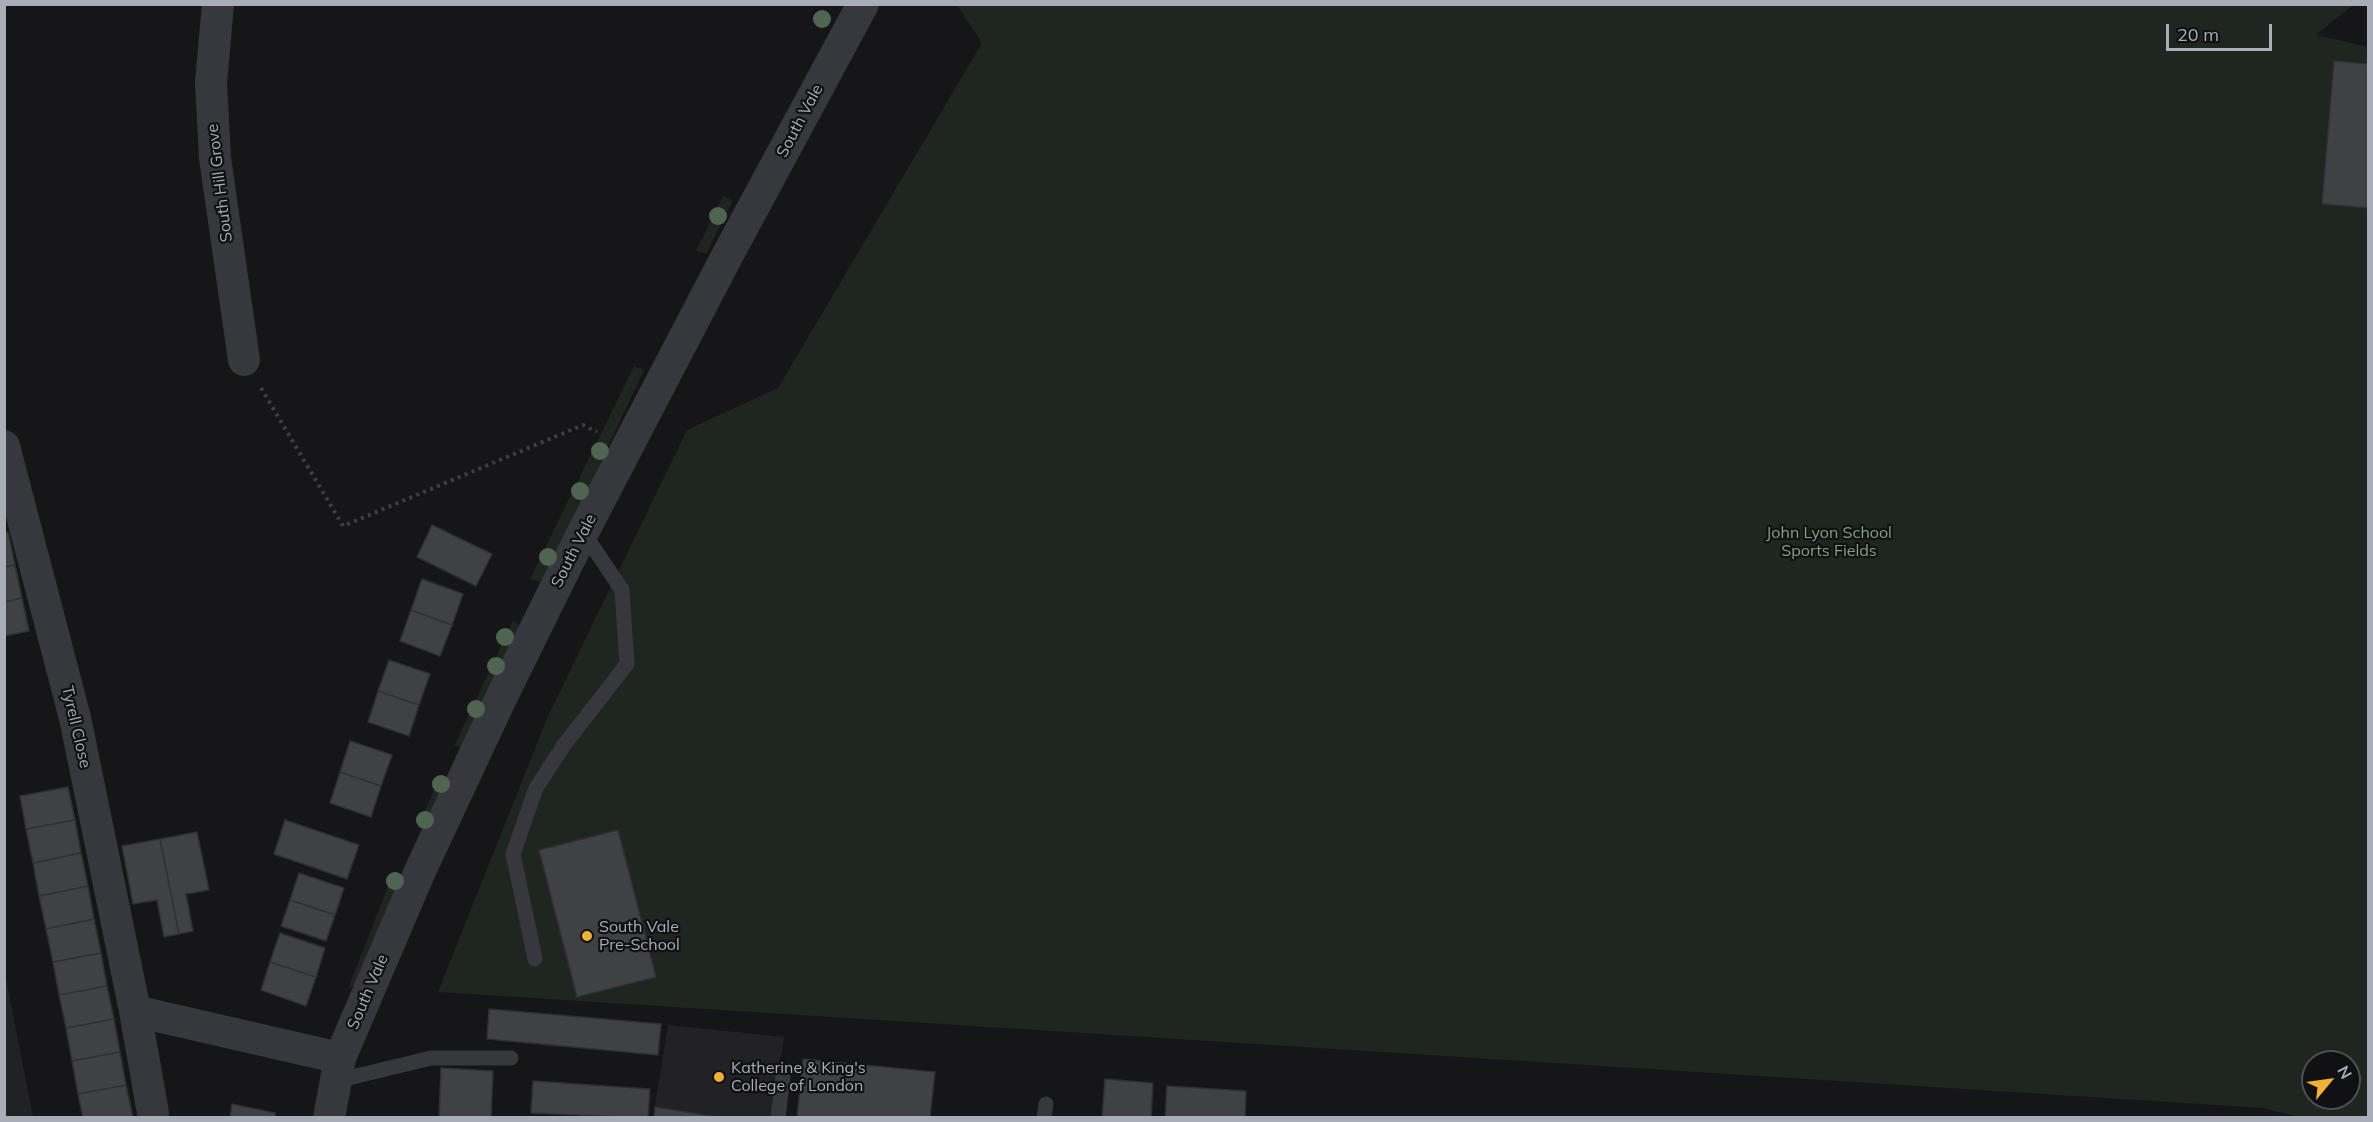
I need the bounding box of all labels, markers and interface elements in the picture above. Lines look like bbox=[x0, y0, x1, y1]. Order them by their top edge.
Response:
scale bar bbox=[2169, 12, 2276, 50]
text: 20 m bbox=[2177, 23, 2219, 46]
street label: South Vale bbox=[773, 81, 827, 161]
street label: South Hill Grove bbox=[203, 123, 237, 243]
street label: South Vale bbox=[547, 511, 601, 591]
park label: John Lyon School Sports Fields bbox=[1766, 523, 1892, 561]
street label: Tyrell Close bbox=[57, 684, 95, 770]
place label: South Vale Pre-School bbox=[599, 917, 680, 955]
marker: South Vale Pre-School bbox=[580, 929, 594, 943]
street label: South Vale bbox=[344, 951, 392, 1033]
north arrow bbox=[2301, 1050, 2361, 1110]
place label: Katherine & King's College of London bbox=[731, 1058, 866, 1096]
text: N bbox=[2333, 1062, 2357, 1082]
marker: Katherine & King's College of London bbox=[712, 1070, 726, 1084]

